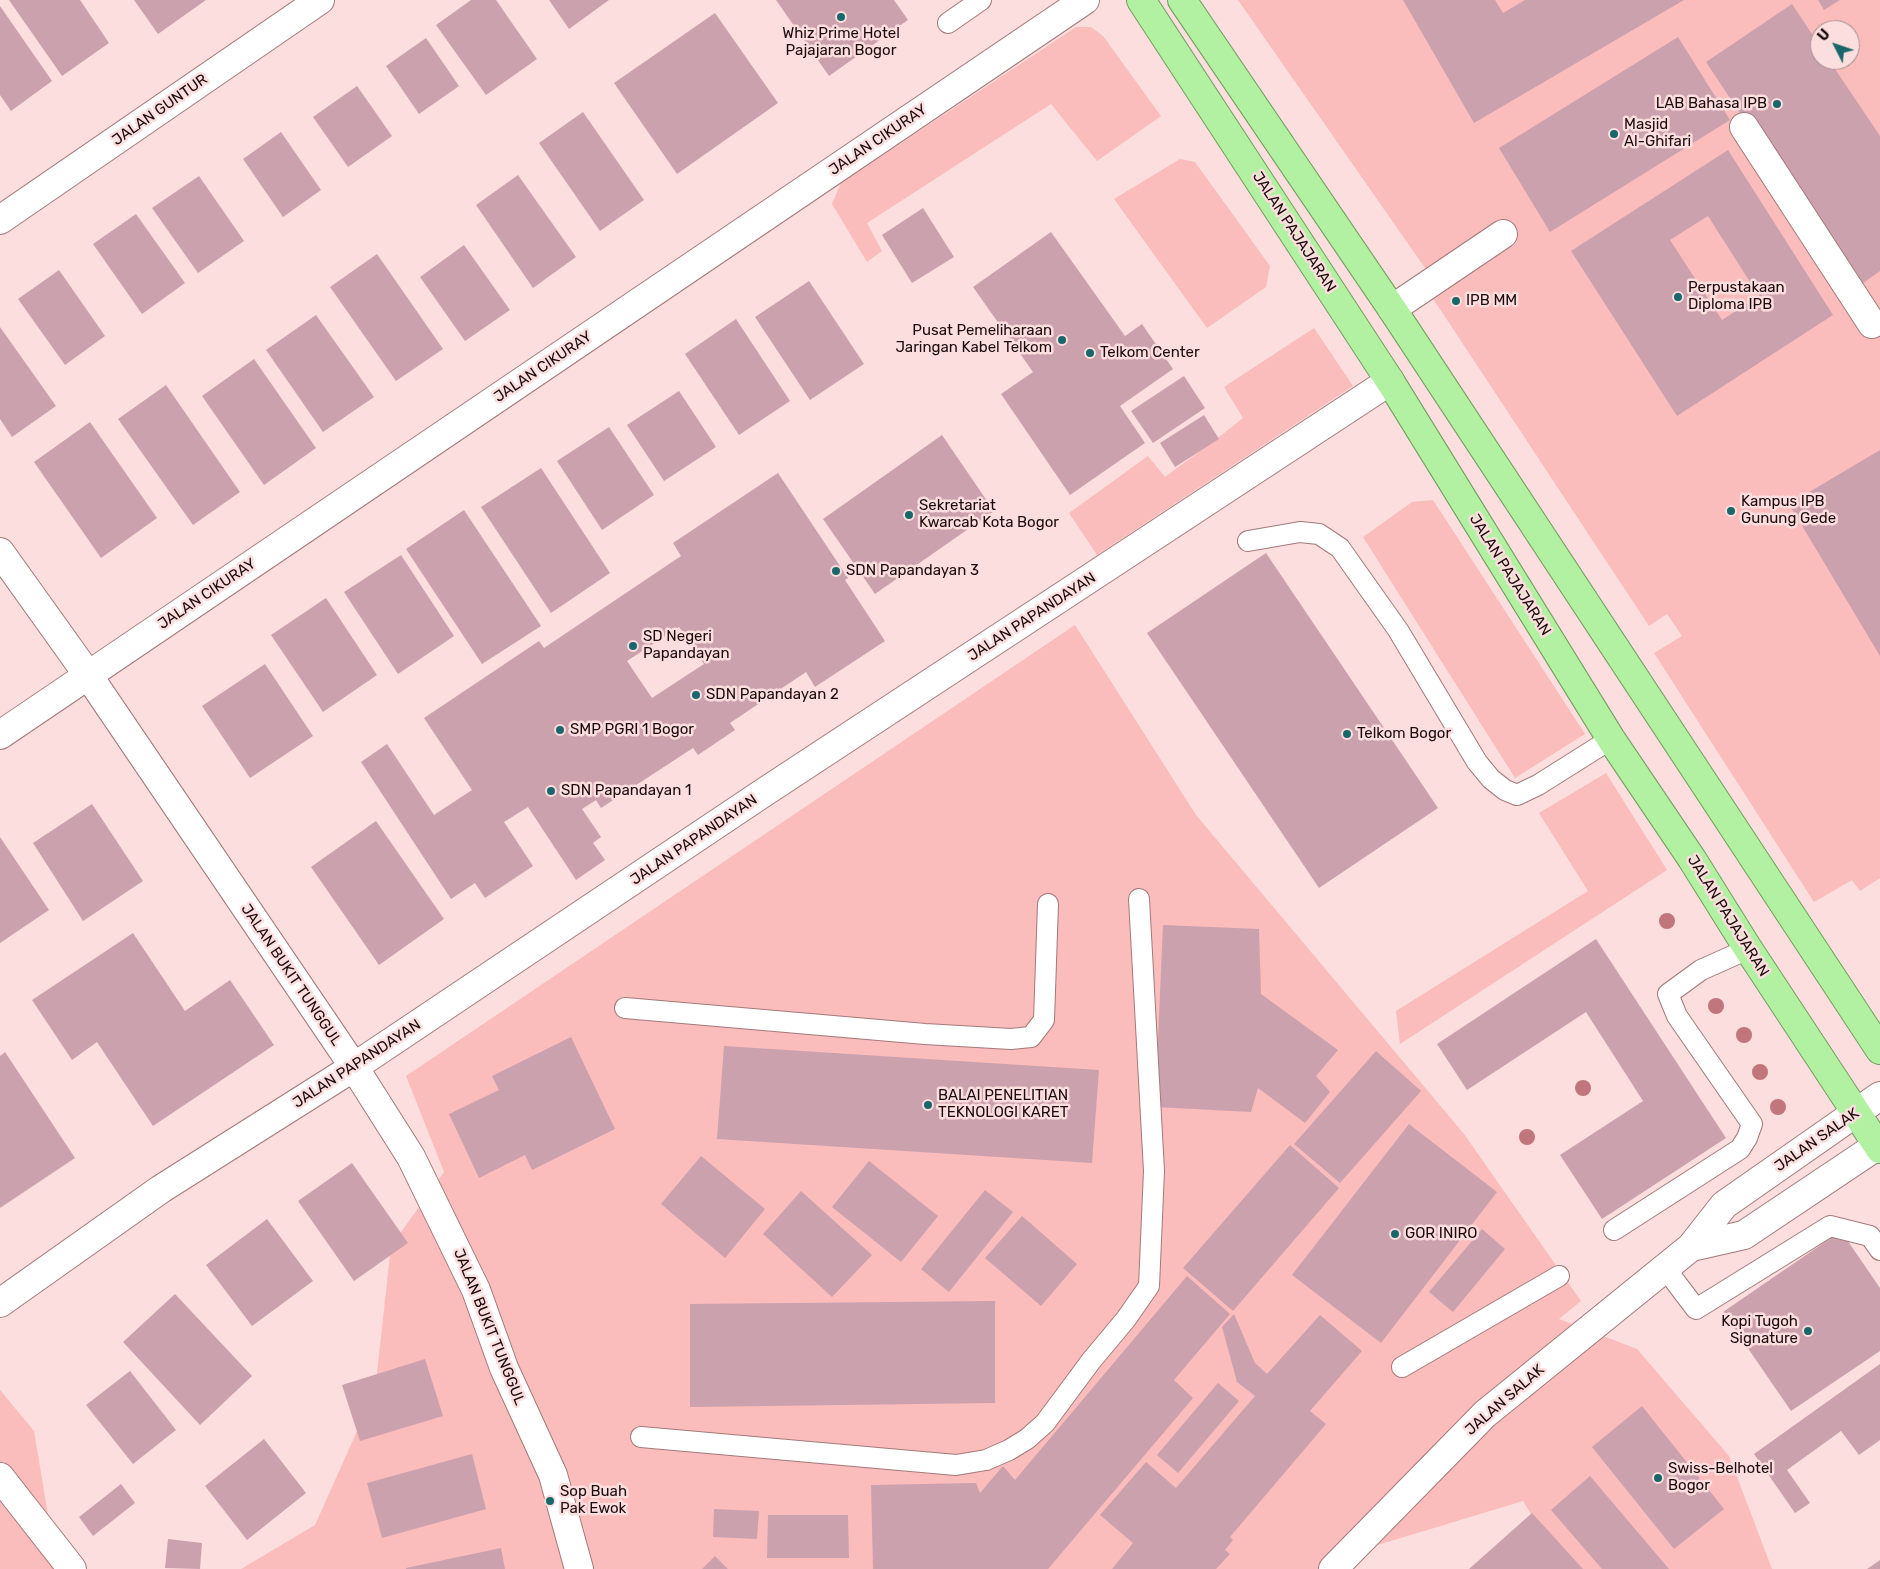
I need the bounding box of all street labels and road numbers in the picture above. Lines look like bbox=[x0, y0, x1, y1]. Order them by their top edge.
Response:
street label: JALAN GUNTUR bbox=[109, 70, 211, 150]
street label: JALAN CIKURAY bbox=[826, 101, 930, 179]
street label: JALAN PAJAJARAN bbox=[1248, 168, 1340, 296]
street label: JALAN CIKURAY bbox=[491, 328, 595, 406]
street label: JALAN PAJAJARAN bbox=[1465, 511, 1555, 639]
street label: JALAN CIKURAY bbox=[155, 555, 259, 633]
street label: JALAN PAPANDAYAN bbox=[965, 569, 1099, 665]
street label: JALAN PAPANDAYAN bbox=[627, 791, 761, 889]
street label: JALAN PAJAJARAN bbox=[1683, 852, 1773, 980]
street label: JALAN BUKIT TUNGGUL bbox=[237, 901, 345, 1049]
street label: JALAN PAPANDAYAN bbox=[290, 1016, 424, 1112]
street label: JALAN SALAK bbox=[1771, 1104, 1863, 1176]
street label: JALAN BUKIT TUNGGUL bbox=[449, 1246, 529, 1408]
street label: JALAN SALAK bbox=[1462, 1361, 1548, 1439]

